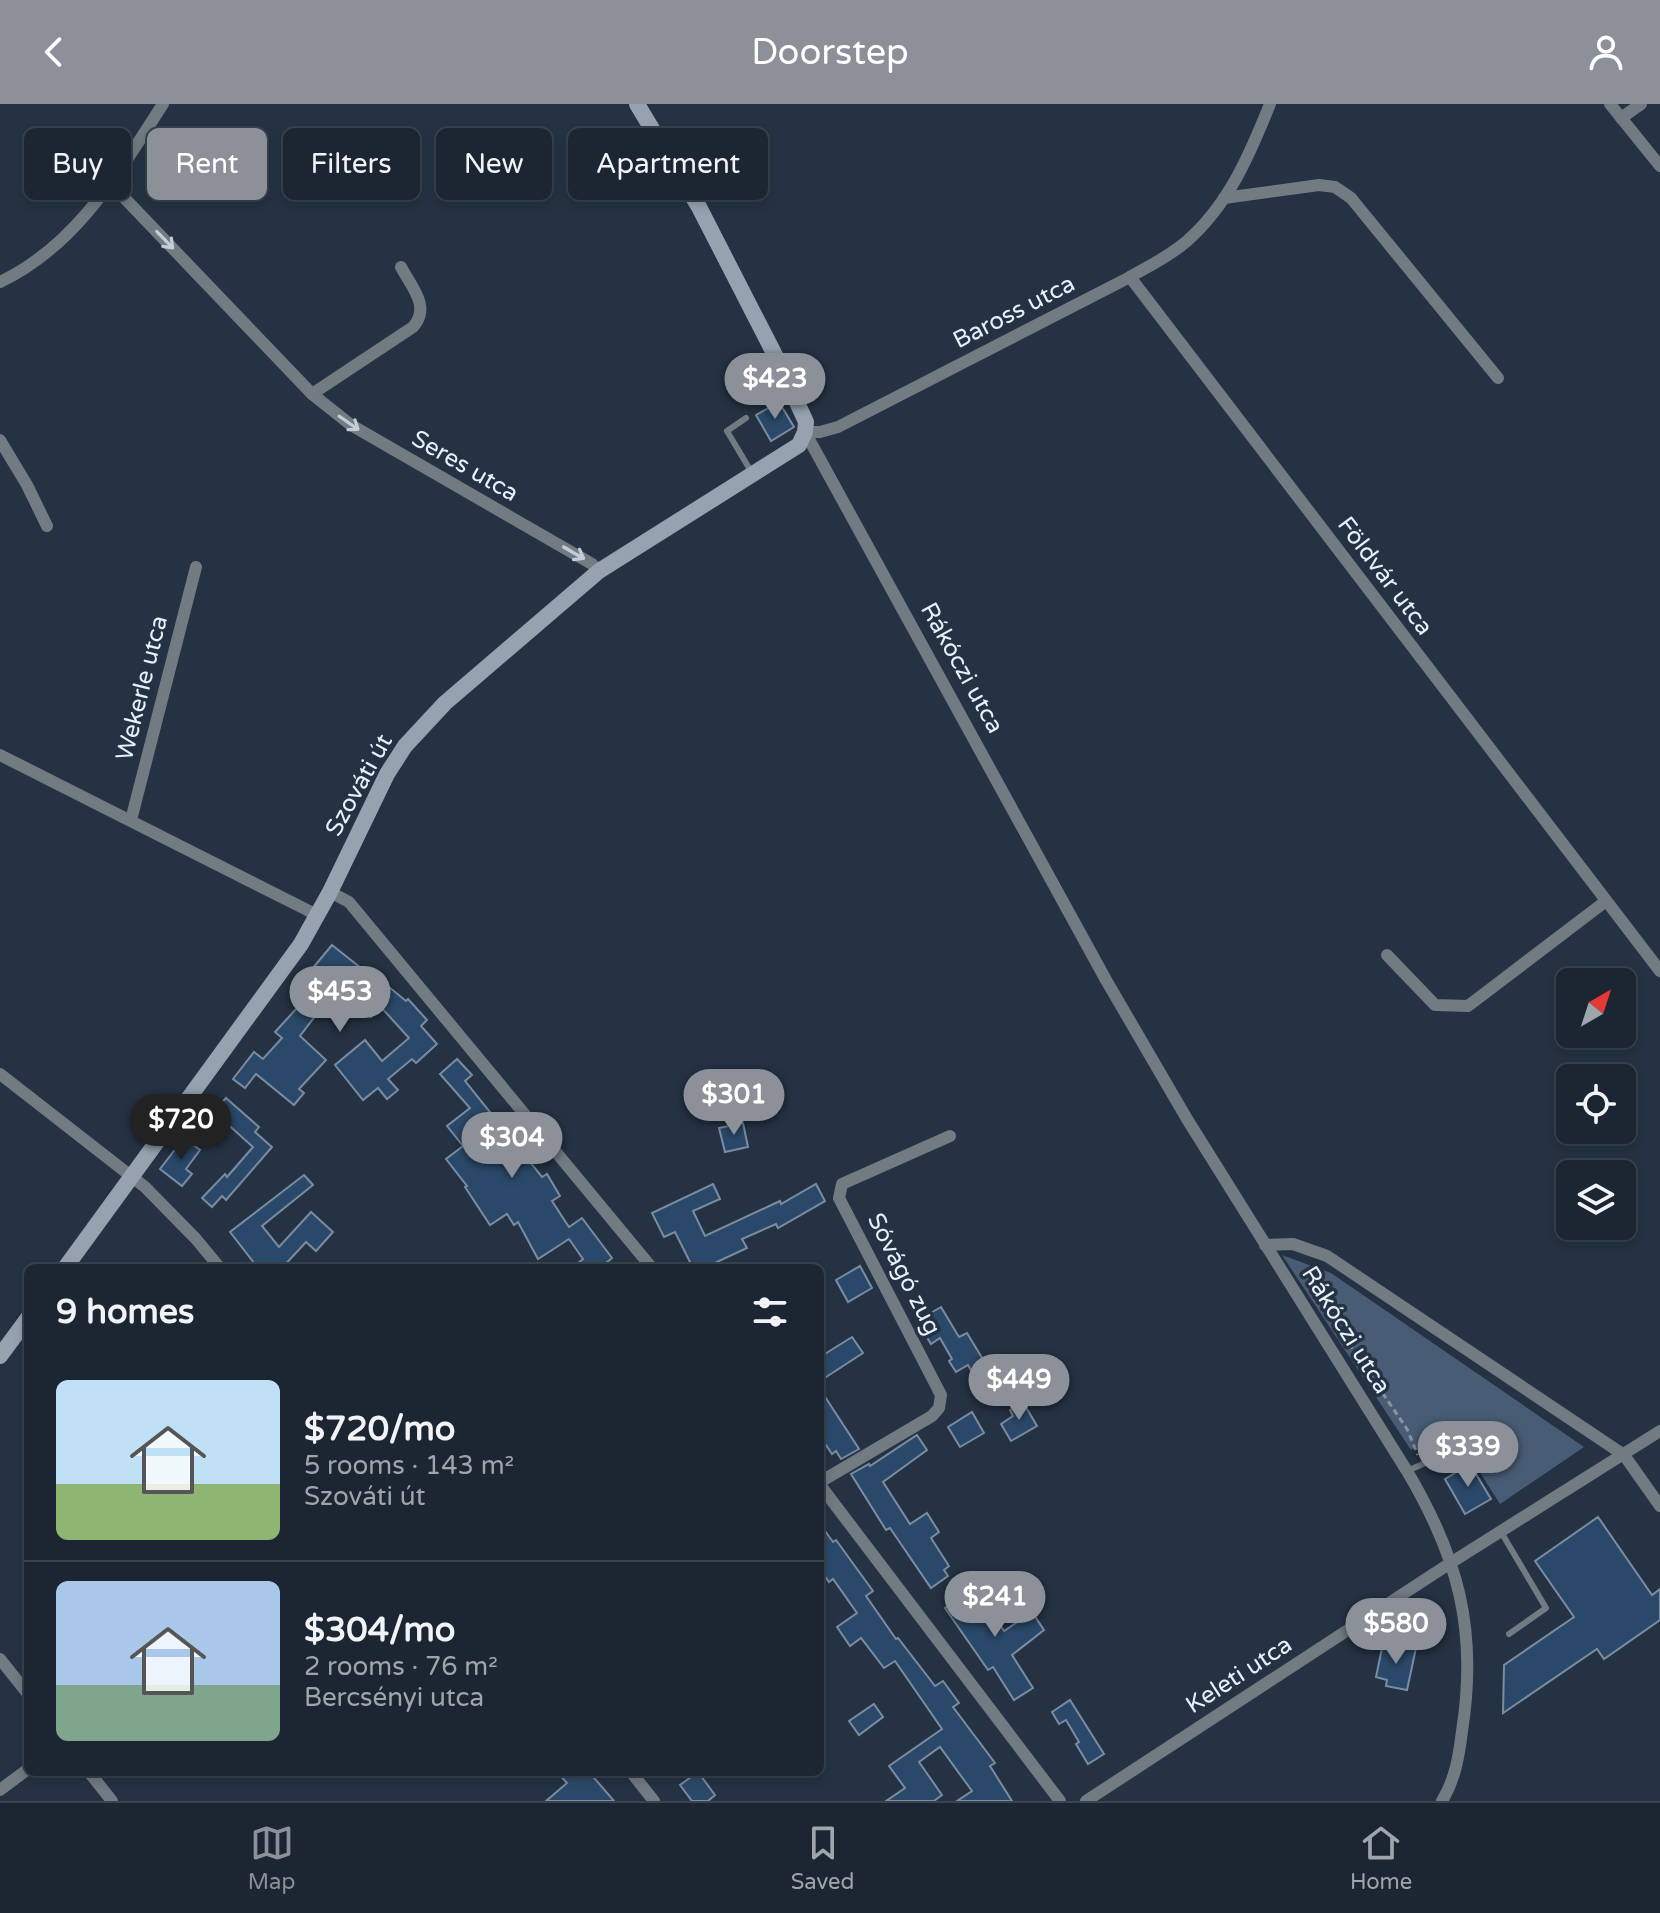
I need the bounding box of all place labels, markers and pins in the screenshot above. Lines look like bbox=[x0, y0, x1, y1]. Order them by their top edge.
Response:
pin: $423 bbox=[728, 353, 822, 421]
pin: $453 bbox=[293, 966, 387, 1034]
pin: $301 bbox=[687, 1069, 781, 1137]
pin: $720 bbox=[134, 1094, 228, 1162]
pin: $304 bbox=[465, 1112, 559, 1180]
pin: $449 bbox=[972, 1354, 1066, 1422]
pin: $339 bbox=[1421, 1421, 1515, 1489]
pin: $241 bbox=[948, 1571, 1042, 1639]
pin: $580 bbox=[1349, 1598, 1443, 1666]

